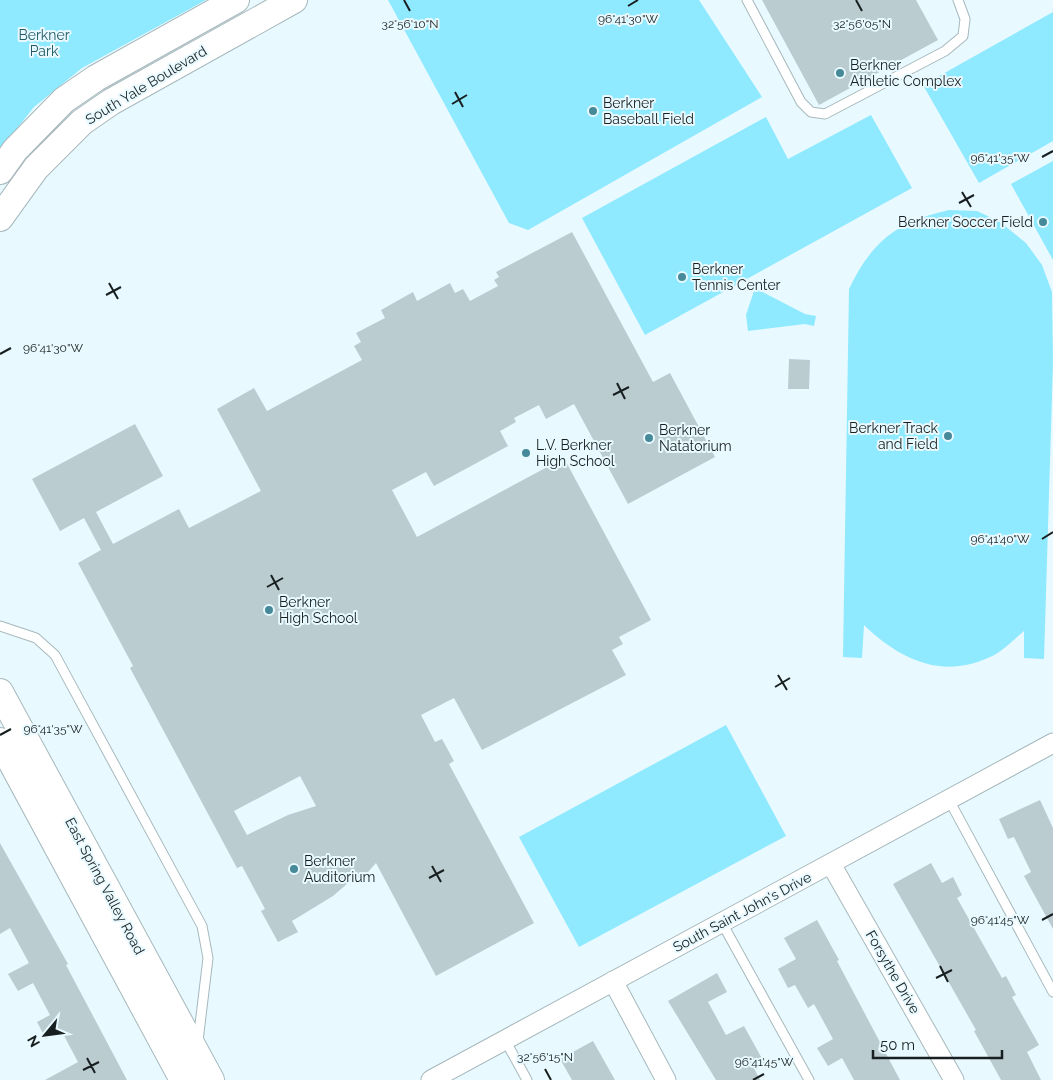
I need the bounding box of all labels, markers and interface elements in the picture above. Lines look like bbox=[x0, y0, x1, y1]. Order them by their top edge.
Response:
text: 96°41'30"W bbox=[598, 12, 658, 26]
text: 32°56'10"N bbox=[382, 17, 438, 31]
text: 32°56'05"N bbox=[833, 17, 891, 31]
park label: Berkner Park bbox=[18, 27, 70, 59]
street label: South Yale Boulevard bbox=[83, 43, 209, 127]
place label: Berkner Athletic Complex bbox=[850, 57, 961, 89]
marker: Berkner Athletic Complex bbox=[834, 67, 846, 79]
place label: Berkner Baseball Field bbox=[603, 95, 694, 127]
marker: Berkner Baseball Field bbox=[587, 105, 599, 117]
text: 96°41'35"W bbox=[970, 151, 1030, 165]
place label: Berkner Soccer Field bbox=[898, 214, 1033, 230]
marker: Berkner Soccer Field bbox=[1037, 216, 1049, 228]
place label: Berkner Tennis Center bbox=[692, 261, 781, 293]
marker: Berkner Tennis Center bbox=[676, 271, 688, 283]
text: 96°41'30"W bbox=[23, 341, 83, 355]
place label: Berkner Track and Field bbox=[849, 420, 939, 452]
place label: Berkner Natatorium bbox=[659, 422, 732, 454]
marker: Berkner Track and Field bbox=[942, 430, 954, 442]
marker: Berkner Natatorium bbox=[643, 432, 655, 444]
place label: L.V. Berkner High School bbox=[536, 437, 615, 469]
marker: L.V. Berkner High School bbox=[520, 447, 532, 459]
text: 96°41'40"W bbox=[970, 532, 1030, 546]
place label: Berkner High School bbox=[279, 594, 358, 626]
marker: Berkner High School bbox=[263, 604, 275, 616]
text: 96°41'35"W bbox=[23, 722, 83, 736]
street label: East Spring Valley Road bbox=[62, 815, 148, 957]
place label: Berkner Auditorium bbox=[304, 853, 375, 885]
marker: Berkner Auditorium bbox=[288, 863, 300, 875]
street label: South Saint John's Drive bbox=[670, 869, 814, 955]
text: 96°41'45"W bbox=[971, 913, 1030, 927]
street label: Forsythe Drive bbox=[863, 928, 923, 1016]
north arrow bbox=[20, 1010, 70, 1060]
scale bar bbox=[873, 1028, 1002, 1060]
text: N bbox=[24, 1033, 43, 1050]
text: 50 m bbox=[880, 1036, 915, 1054]
text: 32°56'15"N bbox=[517, 1050, 573, 1064]
text: 96°41'45"W bbox=[735, 1055, 794, 1069]

